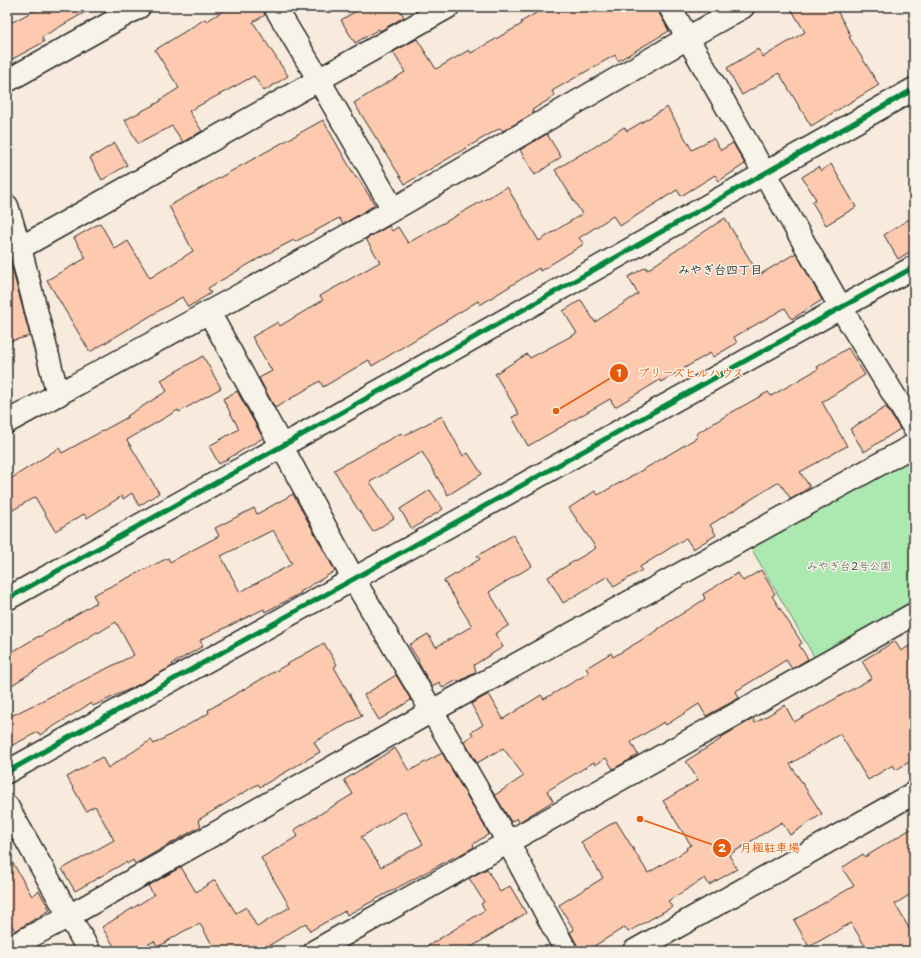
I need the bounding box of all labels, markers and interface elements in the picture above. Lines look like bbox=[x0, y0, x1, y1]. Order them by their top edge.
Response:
district label: みやぎ台四丁目 bbox=[678, 262, 762, 278]
callout: ブリーズヒルハウス bbox=[609, 361, 753, 385]
text: 1 bbox=[616, 365, 622, 381]
text: ブリーズヒルハウス bbox=[638, 365, 744, 381]
park label: みやぎ台2号公園 bbox=[807, 559, 891, 574]
callout: 月極駐車場 bbox=[712, 836, 808, 860]
text: 2 bbox=[718, 840, 727, 856]
text: 月極駐車場 bbox=[740, 840, 800, 856]

